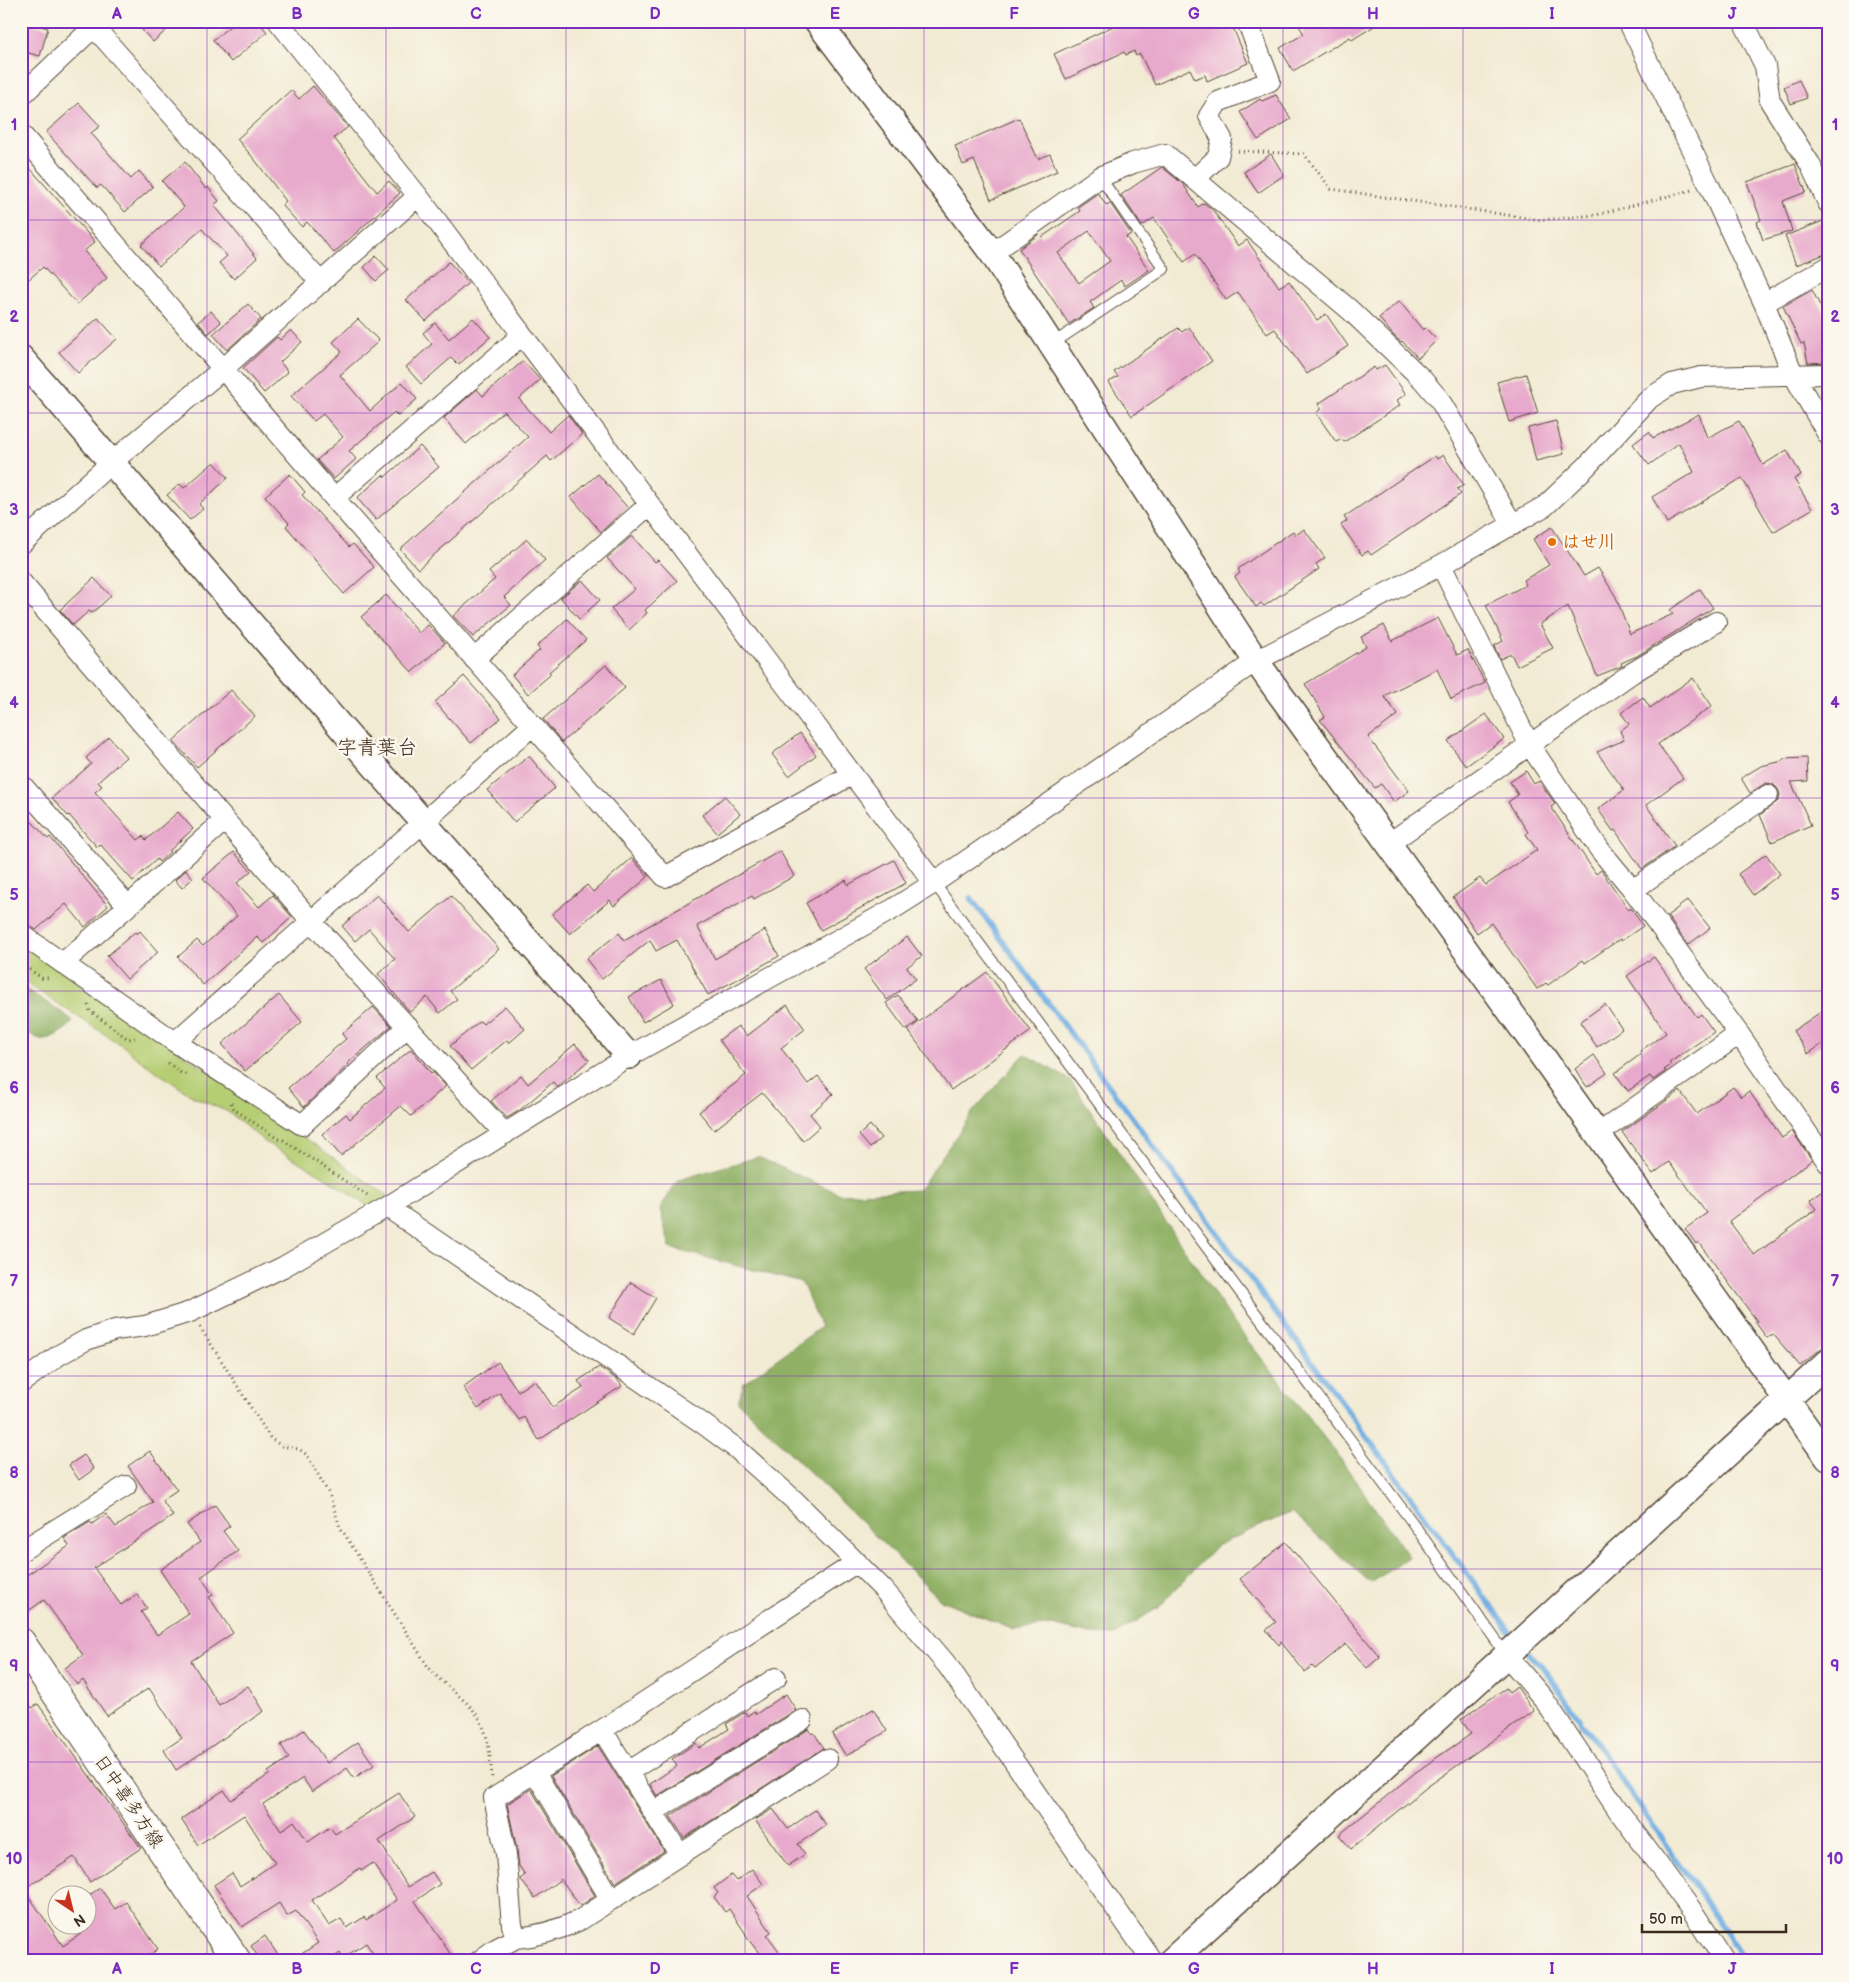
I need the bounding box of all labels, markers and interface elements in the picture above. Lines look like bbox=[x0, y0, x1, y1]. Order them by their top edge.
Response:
text: A bbox=[111, 5, 122, 24]
text: B bbox=[291, 5, 303, 24]
text: C bbox=[470, 5, 482, 24]
text: D bbox=[649, 5, 661, 24]
text: E bbox=[830, 5, 840, 24]
text: F bbox=[1009, 5, 1019, 24]
text: G bbox=[1188, 5, 1200, 24]
text: H bbox=[1367, 5, 1379, 24]
text: I bbox=[1549, 5, 1555, 24]
text: J bbox=[1728, 5, 1737, 24]
text: 1 bbox=[11, 116, 17, 135]
text: 1 bbox=[1832, 116, 1838, 135]
text: 2 bbox=[9, 308, 19, 327]
text: 2 bbox=[1830, 308, 1840, 327]
text: 3 bbox=[9, 501, 19, 520]
text: 3 bbox=[1830, 501, 1840, 520]
place label: はせ川 bbox=[1562, 532, 1616, 553]
marker: はせ川 bbox=[1546, 536, 1558, 548]
text: 4 bbox=[9, 694, 19, 713]
text: 4 bbox=[1830, 694, 1840, 713]
district label: 字青葉台 bbox=[337, 736, 417, 760]
text: 5 bbox=[9, 886, 19, 905]
text: 5 bbox=[1830, 886, 1840, 905]
text: 6 bbox=[9, 1079, 19, 1098]
text: 6 bbox=[1830, 1079, 1840, 1098]
text: 7 bbox=[10, 1272, 19, 1291]
text: 7 bbox=[1831, 1272, 1840, 1291]
text: 8 bbox=[9, 1464, 19, 1483]
text: 8 bbox=[1830, 1464, 1840, 1483]
text: 9 bbox=[9, 1657, 19, 1676]
text: 9 bbox=[1830, 1657, 1840, 1676]
street label: 日中喜多方線 bbox=[90, 1751, 167, 1852]
text: 10 bbox=[6, 1850, 22, 1869]
text: 10 bbox=[1827, 1850, 1843, 1869]
north arrow bbox=[48, 1884, 98, 1934]
scale bar bbox=[1642, 1902, 1785, 1934]
text: N bbox=[70, 1910, 88, 1930]
text: 50 m bbox=[1649, 1910, 1683, 1929]
text: A bbox=[111, 1960, 122, 1979]
text: B bbox=[291, 1960, 303, 1979]
text: C bbox=[470, 1960, 482, 1979]
text: D bbox=[649, 1960, 661, 1979]
text: E bbox=[830, 1960, 840, 1979]
text: F bbox=[1009, 1960, 1019, 1979]
text: G bbox=[1188, 1960, 1200, 1979]
text: H bbox=[1367, 1960, 1379, 1979]
text: I bbox=[1549, 1960, 1555, 1979]
text: J bbox=[1728, 1960, 1737, 1979]

